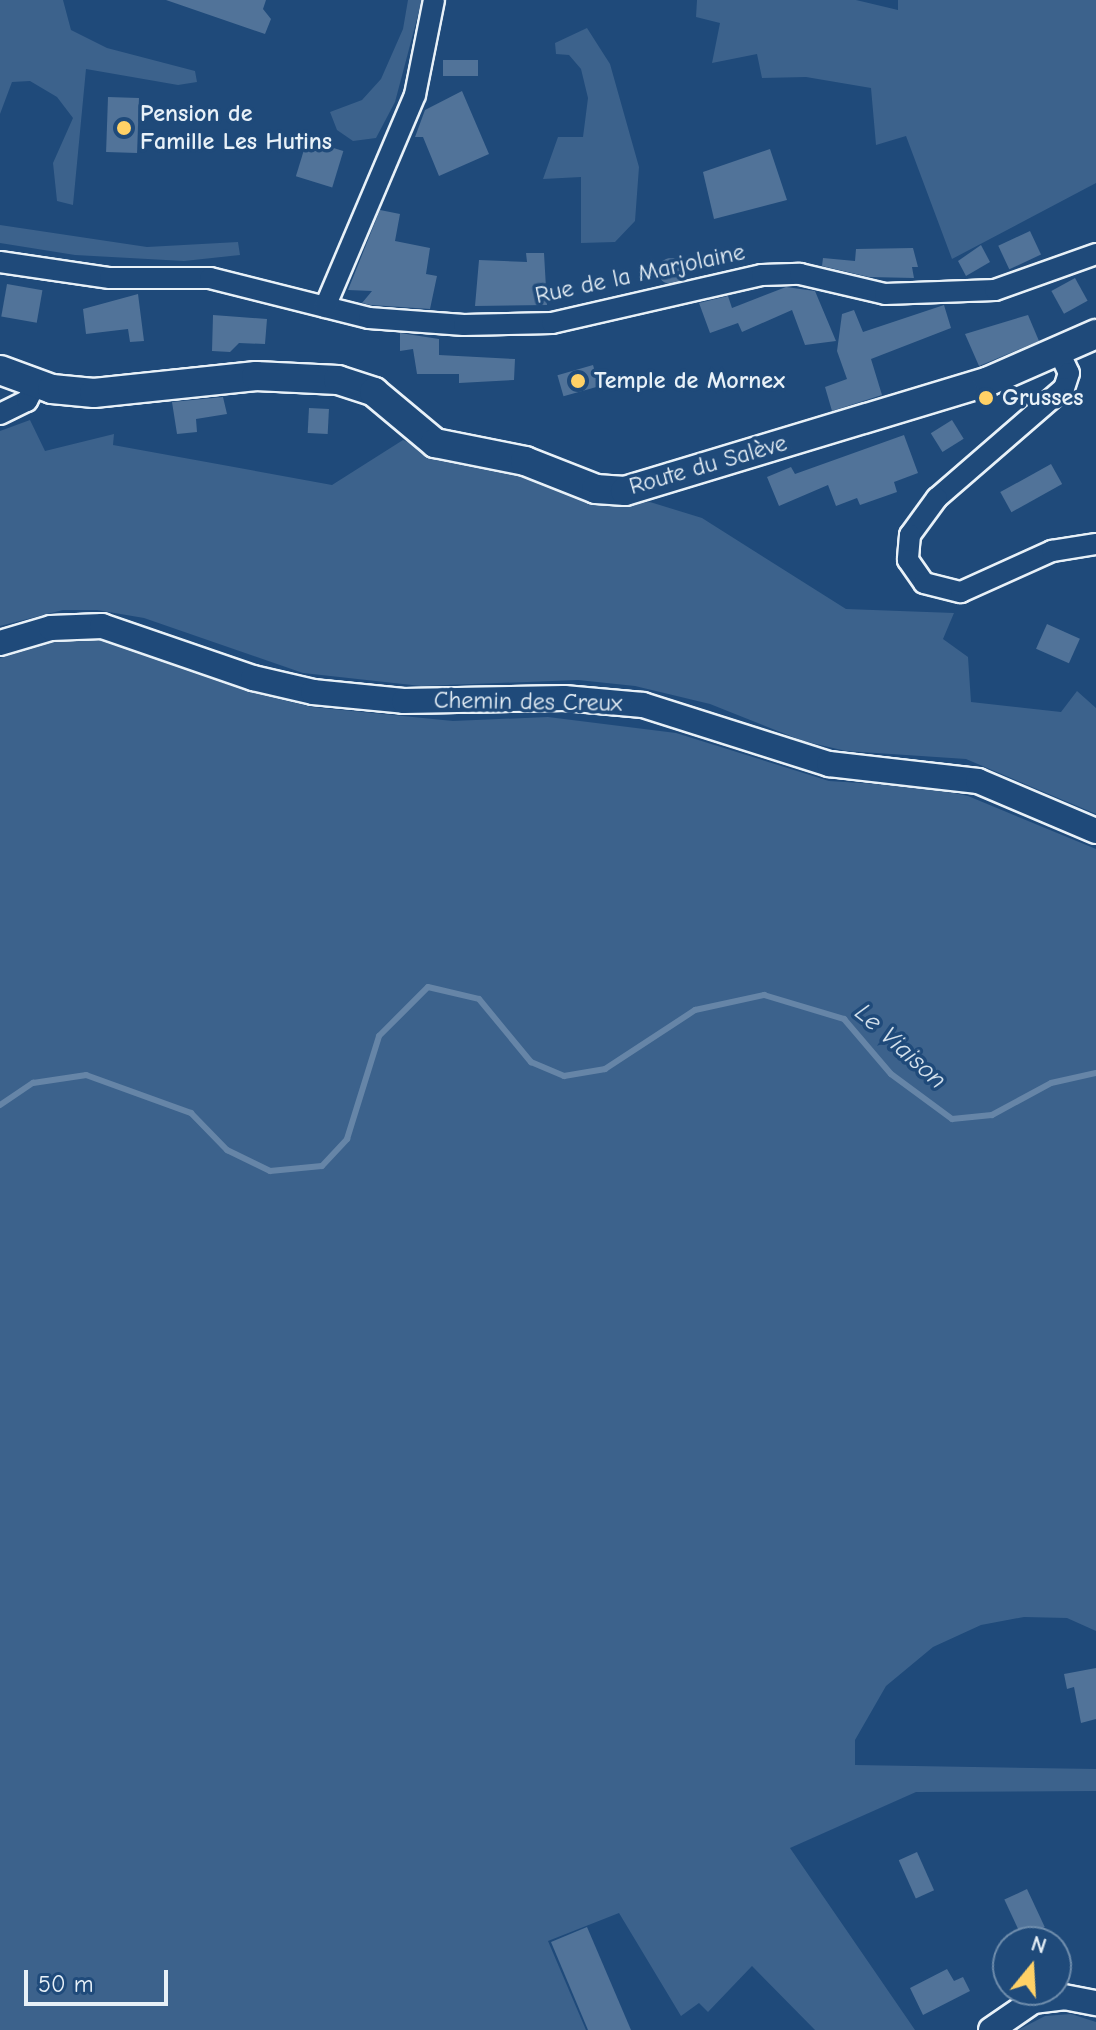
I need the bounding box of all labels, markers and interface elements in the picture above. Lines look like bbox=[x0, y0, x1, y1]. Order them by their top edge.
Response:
place label: Pension de Famille Les Hutins bbox=[140, 100, 332, 156]
marker: Pension de Famille Les Hutins bbox=[115, 119, 133, 137]
street label: Rue de la Marjolaine bbox=[532, 238, 748, 310]
place label: Temple de Mornex bbox=[594, 367, 785, 395]
marker: Temple de Mornex bbox=[569, 372, 587, 390]
place label: Grusses bbox=[1002, 384, 1083, 412]
marker: Grusses bbox=[977, 389, 995, 407]
street label: Route du Salève bbox=[626, 429, 790, 501]
street label: Chemin des Creux bbox=[434, 686, 622, 718]
water label: Le Viaison bbox=[848, 998, 952, 1096]
north arrow bbox=[992, 1926, 1072, 2006]
text: N bbox=[1028, 1930, 1050, 1960]
scale bar bbox=[28, 1954, 172, 2004]
text: 50 m bbox=[38, 1970, 94, 1998]

